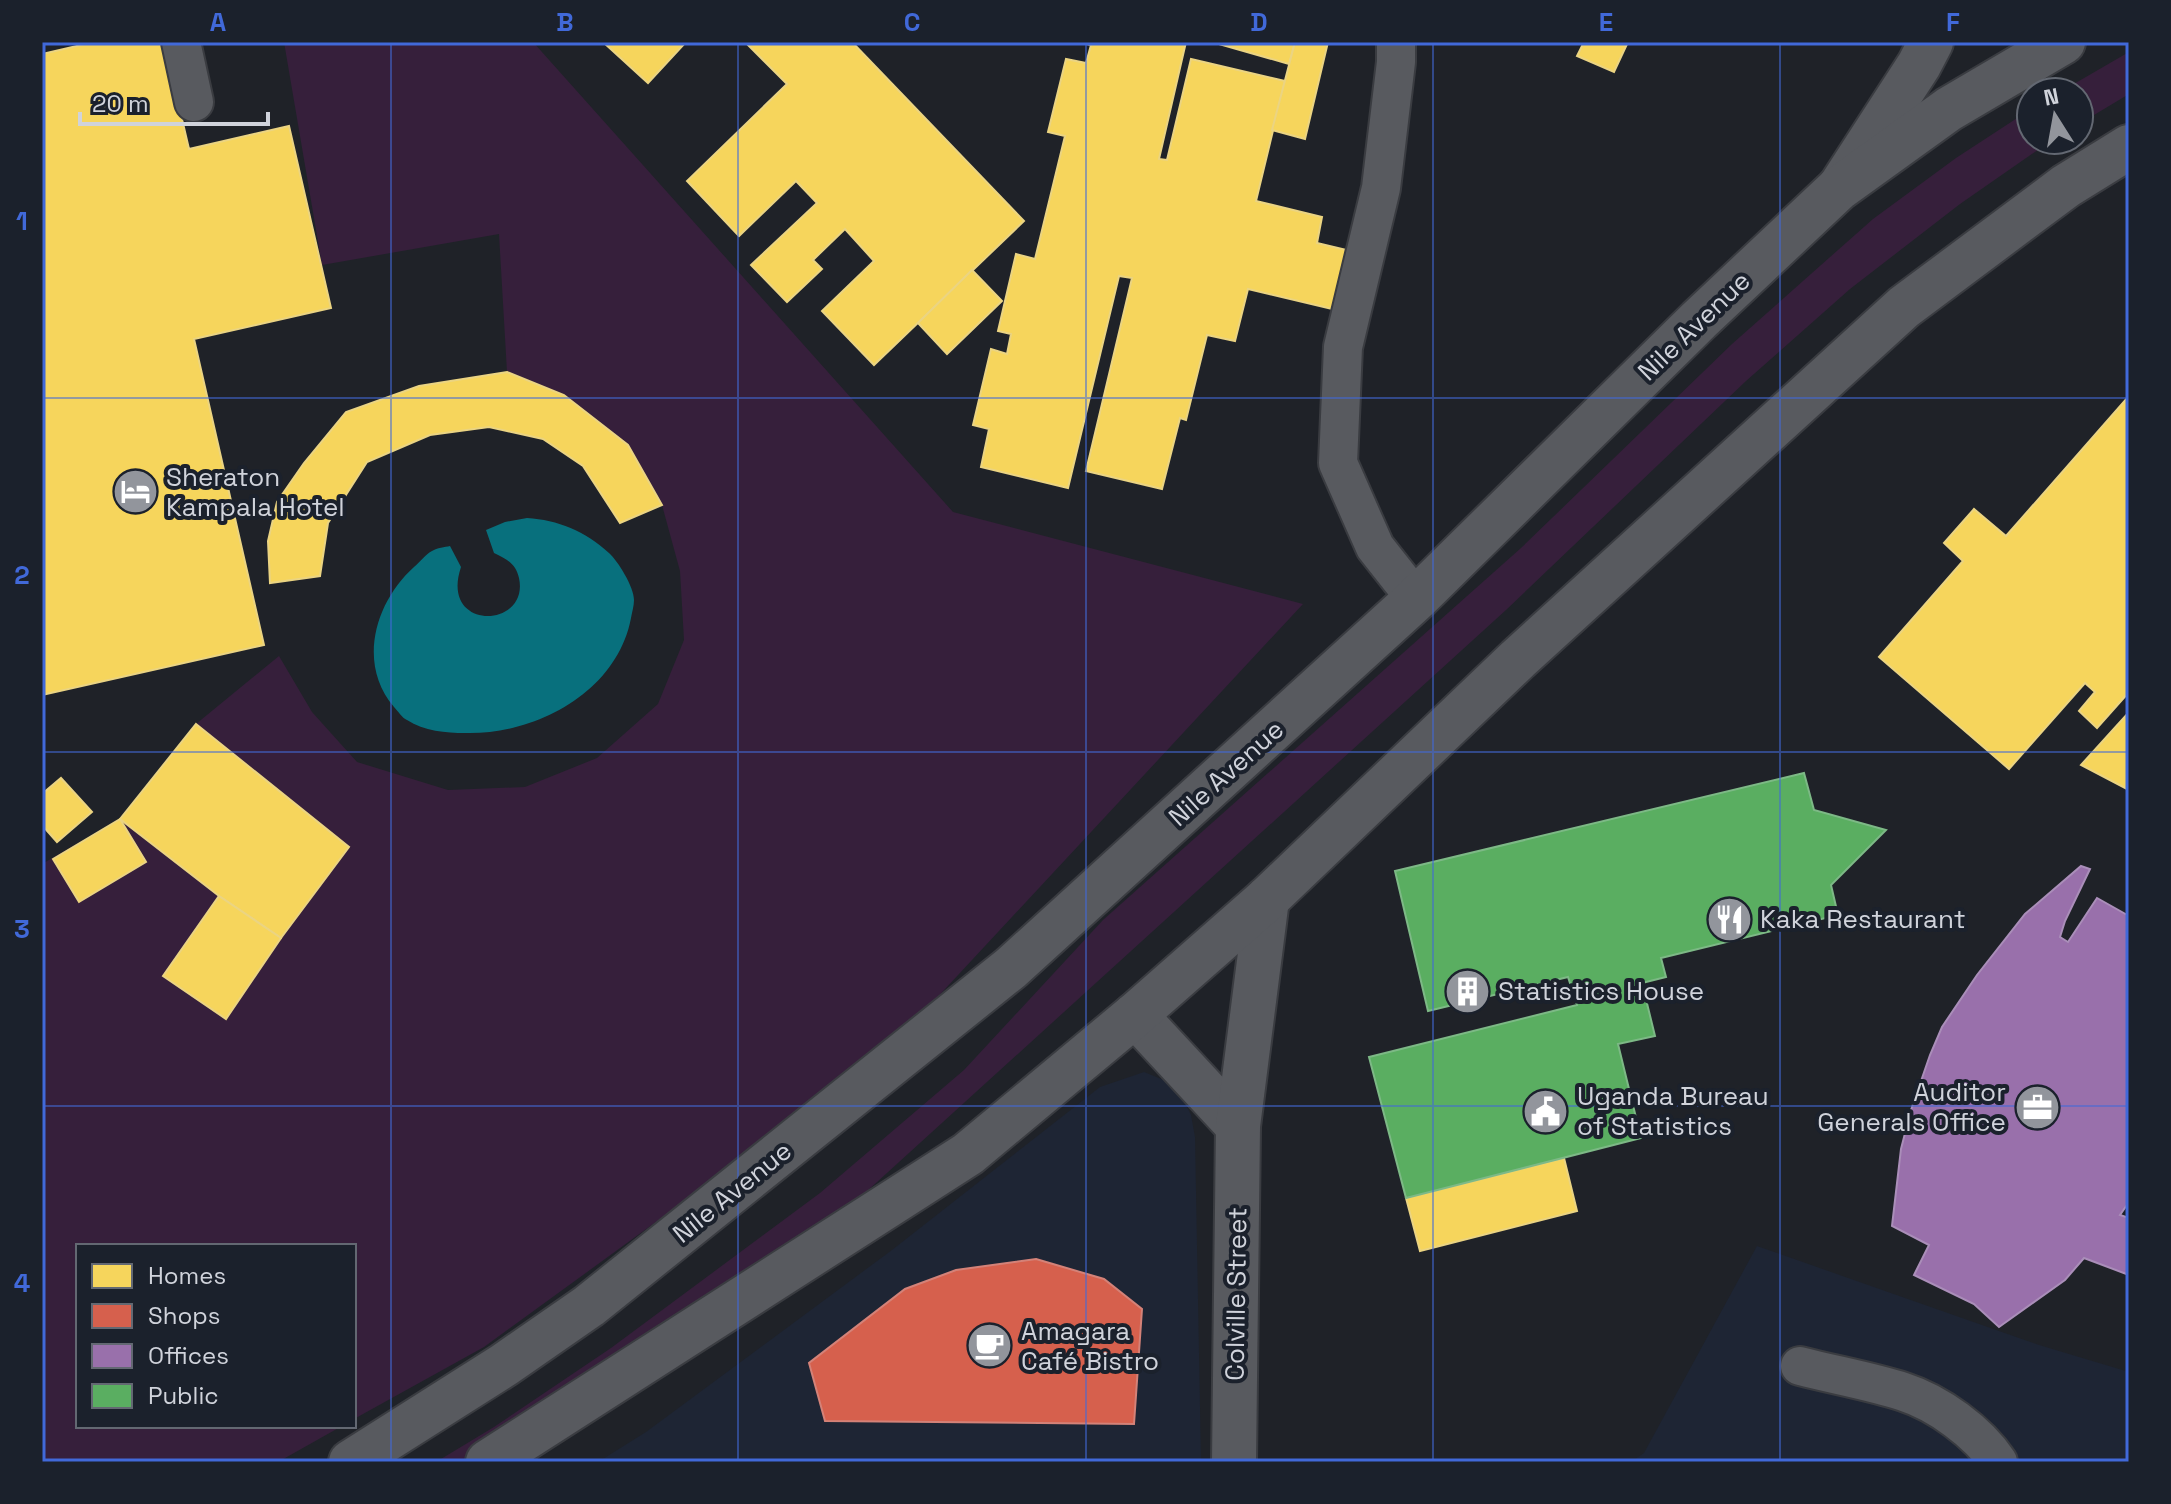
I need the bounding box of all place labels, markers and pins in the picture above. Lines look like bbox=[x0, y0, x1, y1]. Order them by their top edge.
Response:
place label: Sheraton Kampala Hotel bbox=[166, 460, 345, 524]
hotel icon: Sheraton Kampala Hotel bbox=[111, 468, 159, 516]
restaurant icon: Kaka Restaurant bbox=[1705, 895, 1753, 943]
place label: Kaka Restaurant bbox=[1760, 902, 1966, 936]
building icon: Statistics House bbox=[1443, 967, 1491, 1015]
place label: Statistics House bbox=[1498, 974, 1704, 1008]
place label: Auditor Generals Office bbox=[1817, 1075, 2006, 1139]
place label: Uganda Bureau of Statistics bbox=[1577, 1079, 1769, 1143]
office icon: Auditor Generals Office bbox=[2013, 1083, 2061, 1131]
public building icon: Uganda Bureau of Statistics bbox=[1522, 1087, 1570, 1135]
place label: Amagara Café Bistro bbox=[1021, 1314, 1159, 1378]
cafe icon: Amagara Café Bistro bbox=[966, 1322, 1014, 1370]

